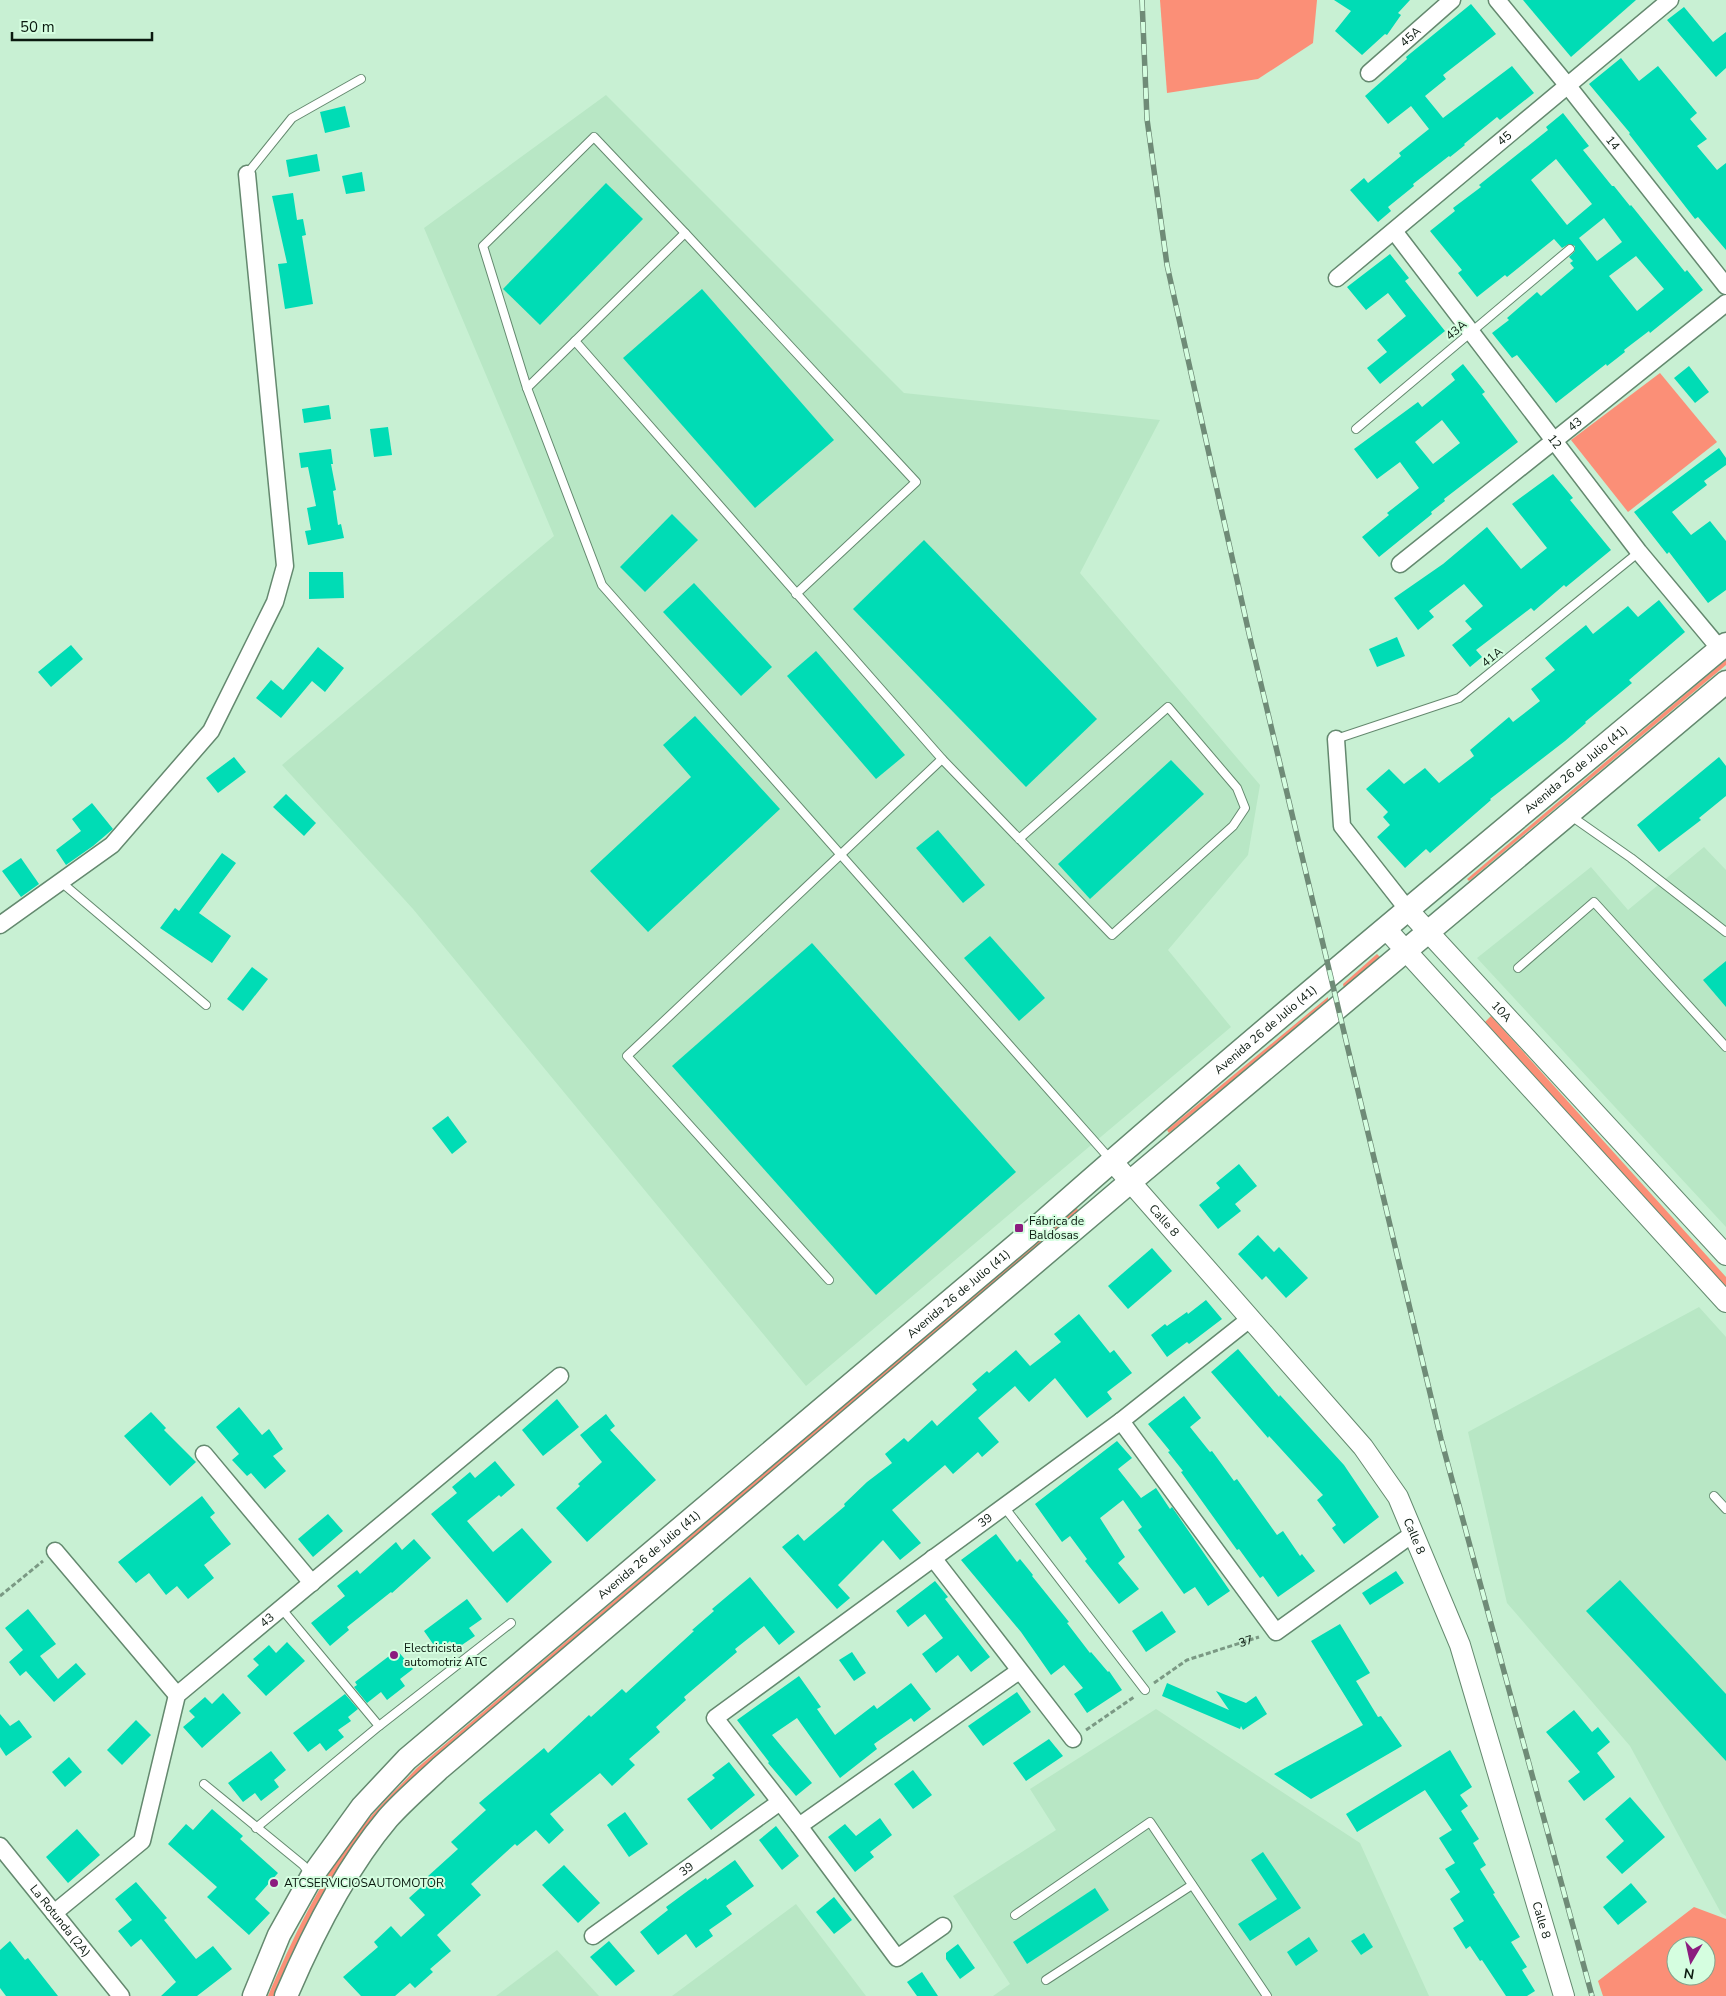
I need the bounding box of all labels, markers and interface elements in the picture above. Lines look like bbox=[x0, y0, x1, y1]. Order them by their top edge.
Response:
scale bar bbox=[12, 10, 152, 42]
text: 50 m bbox=[20, 17, 55, 37]
street label: 45A bbox=[1396, 23, 1424, 50]
street label: 45 bbox=[1494, 128, 1515, 149]
street label: 14 bbox=[1602, 132, 1624, 153]
street label: 43A bbox=[1442, 316, 1470, 344]
street label: 43 bbox=[1564, 413, 1585, 435]
street label: 12 bbox=[1544, 431, 1566, 452]
street label: 41A bbox=[1478, 643, 1506, 671]
street label: Avenida 26 de Julio (41) bbox=[1521, 722, 1631, 817]
street label: Avenida 26 de Julio (41) bbox=[1211, 982, 1320, 1078]
street label: 10A bbox=[1488, 998, 1515, 1026]
street label: Calle 8 bbox=[1146, 1201, 1183, 1240]
place label: Fábrica de Baldosas bbox=[1029, 1213, 1084, 1243]
marker: Fábrica de Baldosas bbox=[1013, 1222, 1025, 1234]
street label: Avenida 26 de Julio (41) bbox=[904, 1246, 1013, 1342]
street label: Avenida 26 de Julio (41) bbox=[594, 1507, 704, 1603]
street label: 39 bbox=[975, 1510, 996, 1531]
street label: Calle 8 bbox=[1400, 1516, 1429, 1557]
street label: 43 bbox=[256, 1609, 278, 1631]
street label: 37 bbox=[1237, 1631, 1255, 1651]
place label: Electricista automotriz ATC bbox=[404, 1640, 487, 1670]
marker: Electricista automotriz ATC bbox=[388, 1649, 400, 1661]
street label: 39 bbox=[676, 1858, 697, 1880]
place label: ATCSERVICIOSAUTOMOTOR bbox=[284, 1875, 444, 1891]
marker: ATCSERVICIOSAUTOMOTOR bbox=[268, 1877, 280, 1889]
street label: La Rotunda (2A) bbox=[26, 1881, 94, 1960]
street label: Calle 8 bbox=[1528, 1900, 1555, 1941]
north arrow bbox=[1666, 1936, 1716, 1986]
text: N bbox=[1682, 1963, 1696, 1984]

